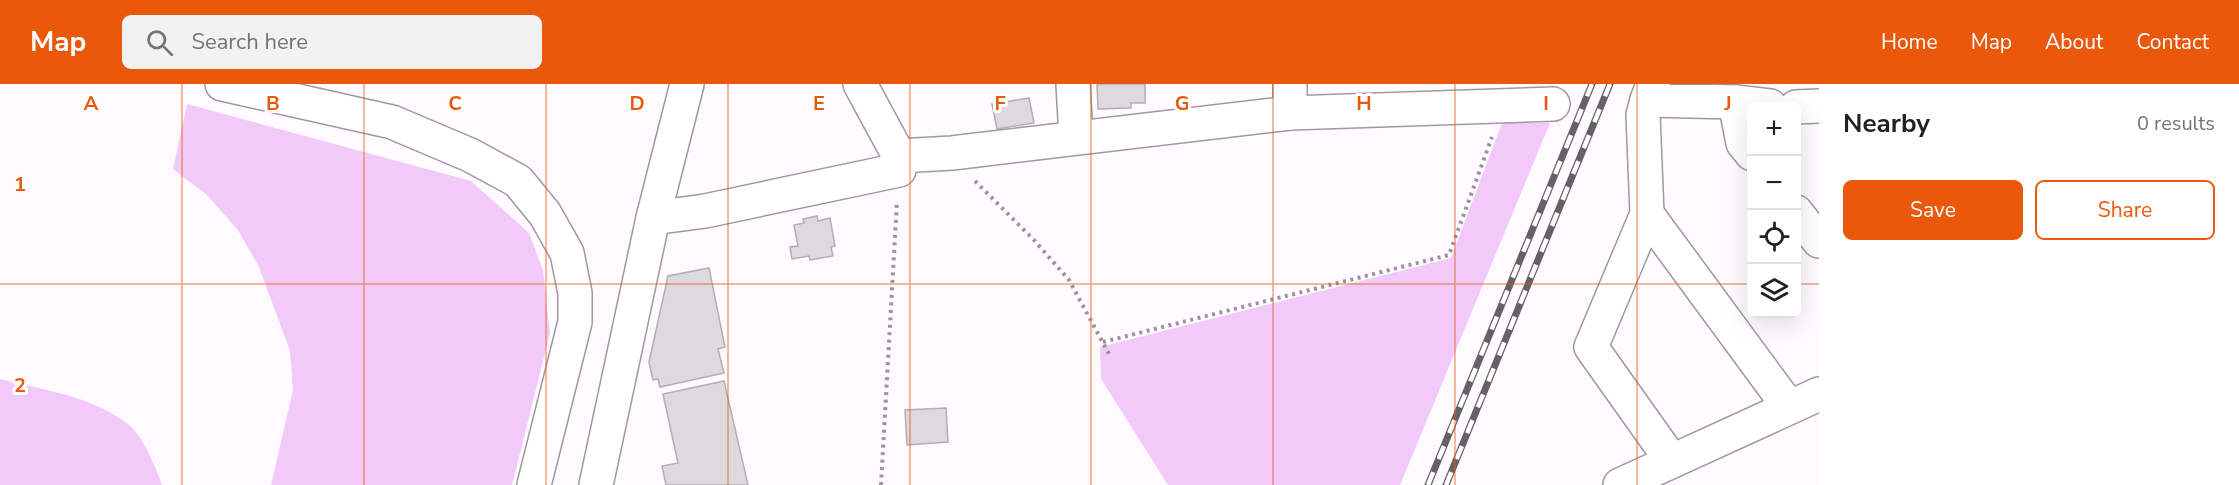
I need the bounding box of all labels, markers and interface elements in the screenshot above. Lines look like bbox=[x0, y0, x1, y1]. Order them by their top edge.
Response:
search box bbox=[122, 15, 542, 69]
text: Map bbox=[30, 23, 86, 61]
icon: search bbox=[143, 26, 176, 59]
text: Search here bbox=[191, 27, 308, 57]
text: Home bbox=[1881, 28, 1938, 56]
text: Map bbox=[1971, 28, 2012, 56]
text: About bbox=[2045, 28, 2103, 56]
text: Contact bbox=[2136, 28, 2209, 56]
text: A bbox=[84, 90, 99, 117]
text: B bbox=[266, 90, 280, 117]
text: C bbox=[448, 90, 462, 117]
text: D bbox=[629, 90, 645, 117]
text: E bbox=[813, 90, 825, 117]
text: F bbox=[994, 90, 1006, 117]
text: G bbox=[1175, 90, 1189, 117]
text: H bbox=[1356, 90, 1372, 117]
text: I bbox=[1543, 90, 1549, 117]
text: J bbox=[1723, 90, 1732, 117]
map controls bbox=[1747, 102, 1801, 318]
button: + bbox=[1747, 102, 1801, 156]
text: Nearby bbox=[1843, 106, 1930, 141]
text: 0 results bbox=[2137, 110, 2215, 137]
button: − bbox=[1747, 156, 1801, 210]
text: 1 bbox=[14, 171, 26, 198]
button: Save bbox=[1843, 180, 2023, 240]
button: Share bbox=[2035, 180, 2215, 240]
button: locate bbox=[1747, 210, 1801, 264]
button: layers bbox=[1747, 264, 1801, 318]
text: 2 bbox=[14, 372, 26, 399]

